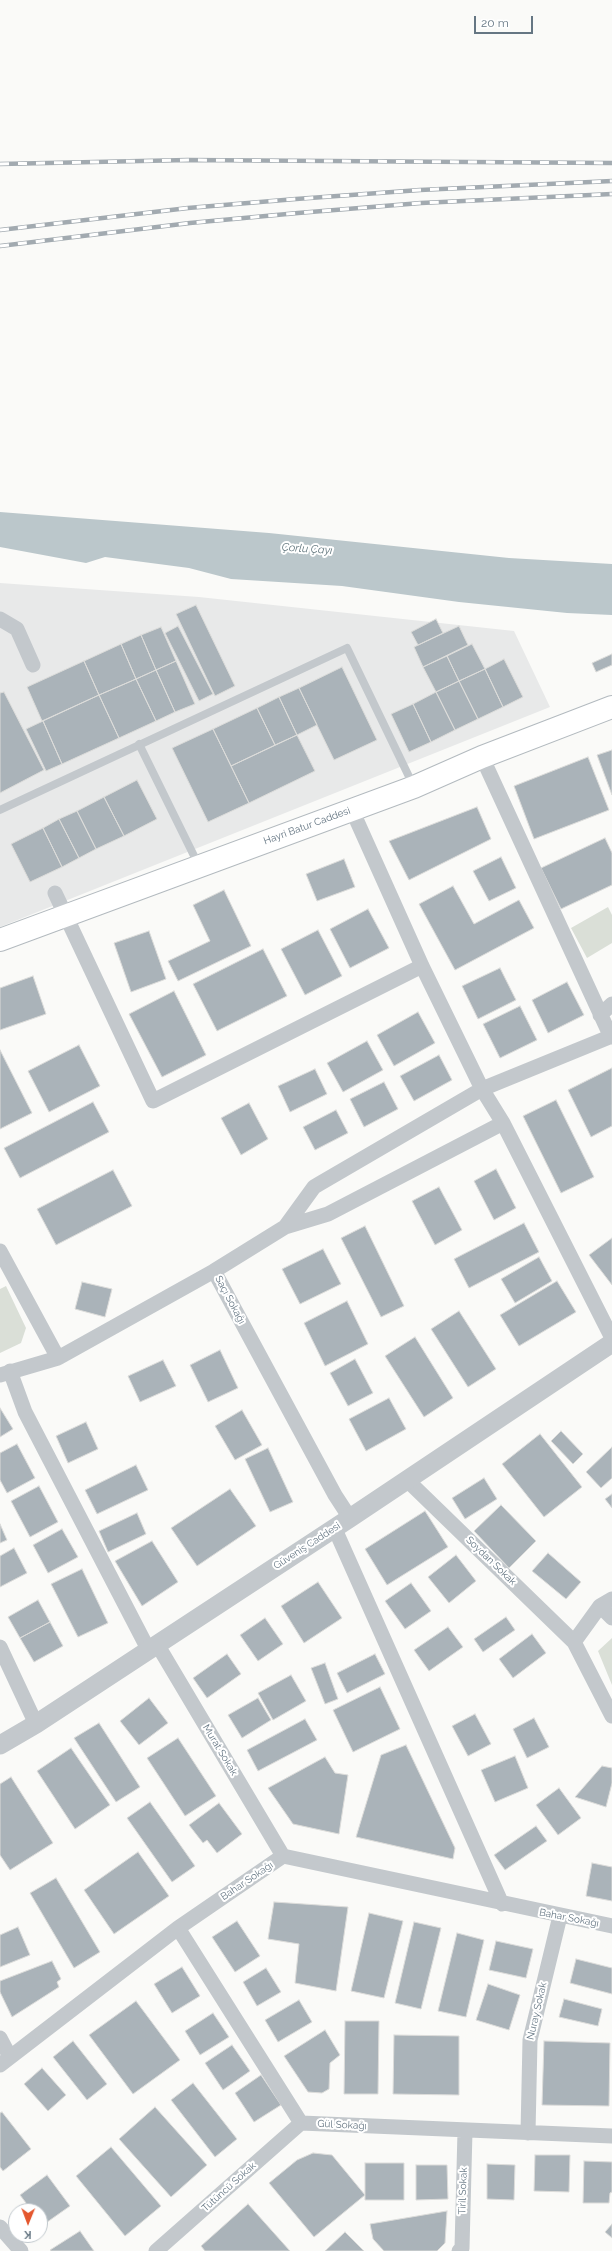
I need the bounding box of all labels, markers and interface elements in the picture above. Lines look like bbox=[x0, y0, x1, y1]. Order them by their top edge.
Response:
scale bar bbox=[476, 8, 535, 34]
text: 20 m bbox=[481, 16, 509, 30]
water label: Çorlu Çayı bbox=[281, 541, 333, 557]
street label: Hayri Batur Caddesi bbox=[262, 805, 352, 847]
street label: Saçı Sokağı bbox=[212, 1274, 248, 1326]
street label: Güveniş Caddesi bbox=[271, 1520, 343, 1572]
street label: Soydan Sokak bbox=[463, 1534, 519, 1588]
street label: Murat Sokak bbox=[200, 1722, 240, 1778]
street label: Bahar Sokağı bbox=[219, 1859, 275, 1903]
street label: Bahar Sokağı bbox=[538, 1906, 600, 1930]
street label: Nuray Sokak bbox=[525, 1981, 549, 2041]
street label: Gül Sokağı bbox=[317, 2118, 367, 2132]
street label: Tütüncü Sokak bbox=[200, 2160, 258, 2214]
street label: Tiril Sokak bbox=[456, 2167, 470, 2215]
north arrow bbox=[8, 2203, 48, 2243]
text: K bbox=[24, 2228, 32, 2241]

